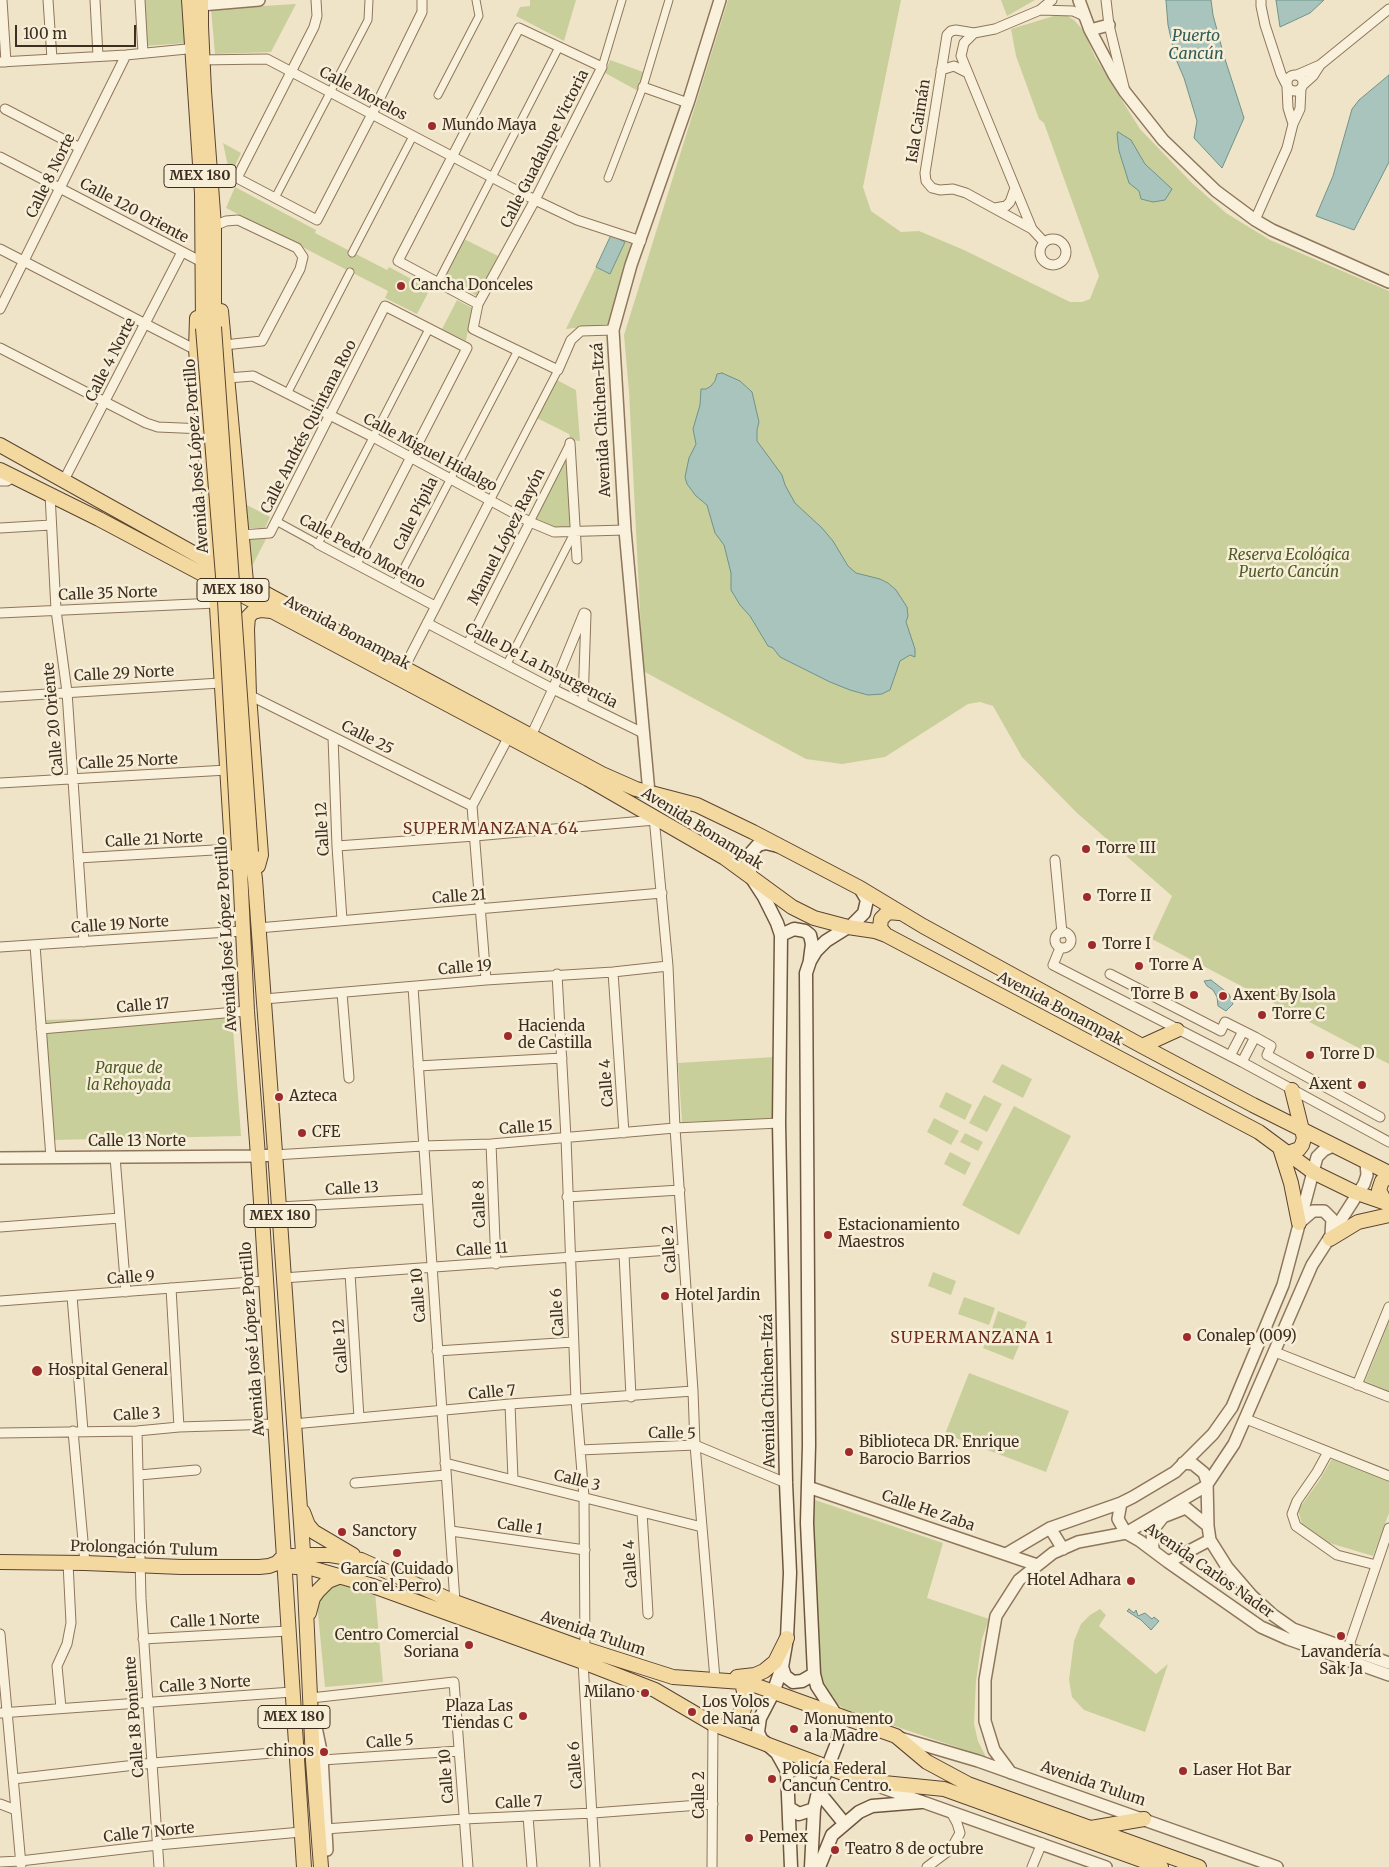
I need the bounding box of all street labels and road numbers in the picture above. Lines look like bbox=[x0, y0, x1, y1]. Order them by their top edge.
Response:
street label: Calle Morelos bbox=[316, 63, 410, 125]
street label: Calle Guadalupe Victoria bbox=[497, 67, 593, 231]
street label: Isla Caimán bbox=[903, 78, 935, 164]
street label: Calle 8 Norte bbox=[23, 131, 79, 221]
road number: MEX 180 bbox=[164, 165, 236, 188]
street label: Calle 120 Oriente bbox=[77, 175, 191, 247]
street label: Calle 4 Norte bbox=[82, 315, 140, 405]
street label: Calle Andrés Quintana Roo bbox=[257, 337, 361, 517]
street label: Avenida Chichen-Itzá bbox=[589, 342, 615, 498]
street label: Avenida José López Portillo bbox=[181, 358, 213, 554]
street label: Calle Miguel Hidalgo bbox=[360, 410, 500, 496]
street label: Manuel López Rayón bbox=[465, 466, 549, 608]
street label: Calle Pípila bbox=[390, 474, 442, 554]
street label: Calle Pedro Moreno bbox=[296, 511, 428, 593]
road number: MEX 180 bbox=[197, 578, 269, 602]
street label: Calle 35 Norte bbox=[58, 583, 158, 605]
street label: Avenida Bonampak bbox=[281, 592, 413, 674]
street label: Calle De La Insurgencia bbox=[462, 620, 620, 712]
street label: Calle 20 Oriente bbox=[40, 661, 68, 777]
street label: Calle 29 Norte bbox=[73, 662, 175, 686]
street label: Calle 25 bbox=[338, 717, 396, 759]
street label: Calle 25 Norte bbox=[78, 750, 178, 774]
street label: Avenida Bonampak bbox=[638, 784, 766, 874]
street label: Calle 12 bbox=[313, 801, 333, 857]
street label: Calle 21 Norte bbox=[105, 828, 203, 852]
street label: Avenida José López Portillo bbox=[213, 836, 241, 1032]
street label: Calle 21 bbox=[431, 886, 487, 908]
street label: Calle 19 Norte bbox=[71, 913, 169, 937]
street label: Calle 19 bbox=[437, 957, 493, 979]
street label: Avenida Bonampak bbox=[994, 968, 1126, 1050]
street label: Calle 17 bbox=[116, 995, 170, 1017]
street label: Calle 4 bbox=[596, 1058, 618, 1108]
street label: Calle 15 bbox=[499, 1117, 553, 1139]
street label: Calle 13 Norte bbox=[88, 1133, 186, 1151]
street label: Calle 13 bbox=[325, 1179, 379, 1199]
street label: Calle 8 bbox=[470, 1180, 490, 1228]
road number: MEX 180 bbox=[244, 1204, 316, 1228]
street label: Calle 2 bbox=[659, 1225, 681, 1273]
street label: Calle 11 bbox=[456, 1239, 508, 1261]
street label: Avenida José López Portillo bbox=[237, 1241, 269, 1437]
street label: Calle 9 bbox=[107, 1267, 155, 1289]
street label: Calle 10 bbox=[408, 1267, 430, 1323]
street label: Calle 6 bbox=[548, 1288, 568, 1336]
street label: Avenida Chichen-Itzá bbox=[759, 1314, 779, 1468]
street label: Calle 12 bbox=[330, 1318, 352, 1374]
street label: Calle 7 bbox=[468, 1382, 516, 1404]
street label: Calle 3 bbox=[113, 1405, 161, 1425]
street label: Calle 5 bbox=[648, 1425, 696, 1443]
street label: Calle 3 bbox=[552, 1467, 602, 1495]
street label: Calle He Zaba bbox=[879, 1487, 977, 1535]
street label: Calle 1 bbox=[496, 1515, 544, 1539]
street label: Avenida Carlos Nader bbox=[1141, 1520, 1277, 1622]
street label: Prolongación Tulum bbox=[70, 1537, 218, 1561]
street label: Calle 4 bbox=[620, 1539, 642, 1589]
street label: Avenida Tulum bbox=[538, 1608, 648, 1660]
street label: Calle 1 Norte bbox=[170, 1610, 260, 1632]
street label: Calle 18 Poniente bbox=[122, 1656, 148, 1778]
street label: Calle 3 Norte bbox=[159, 1673, 251, 1697]
road number: MEX 180 bbox=[258, 1705, 330, 1728]
street label: Calle 5 bbox=[366, 1731, 414, 1753]
street label: Calle 6 bbox=[565, 1741, 587, 1789]
street label: Calle 10 bbox=[436, 1748, 458, 1804]
street label: Avenida Tulum bbox=[1038, 1758, 1148, 1810]
street label: Calle 2 bbox=[691, 1771, 709, 1819]
street label: Calle 7 bbox=[495, 1793, 543, 1813]
street label: Calle 7 Norte bbox=[103, 1819, 195, 1847]

